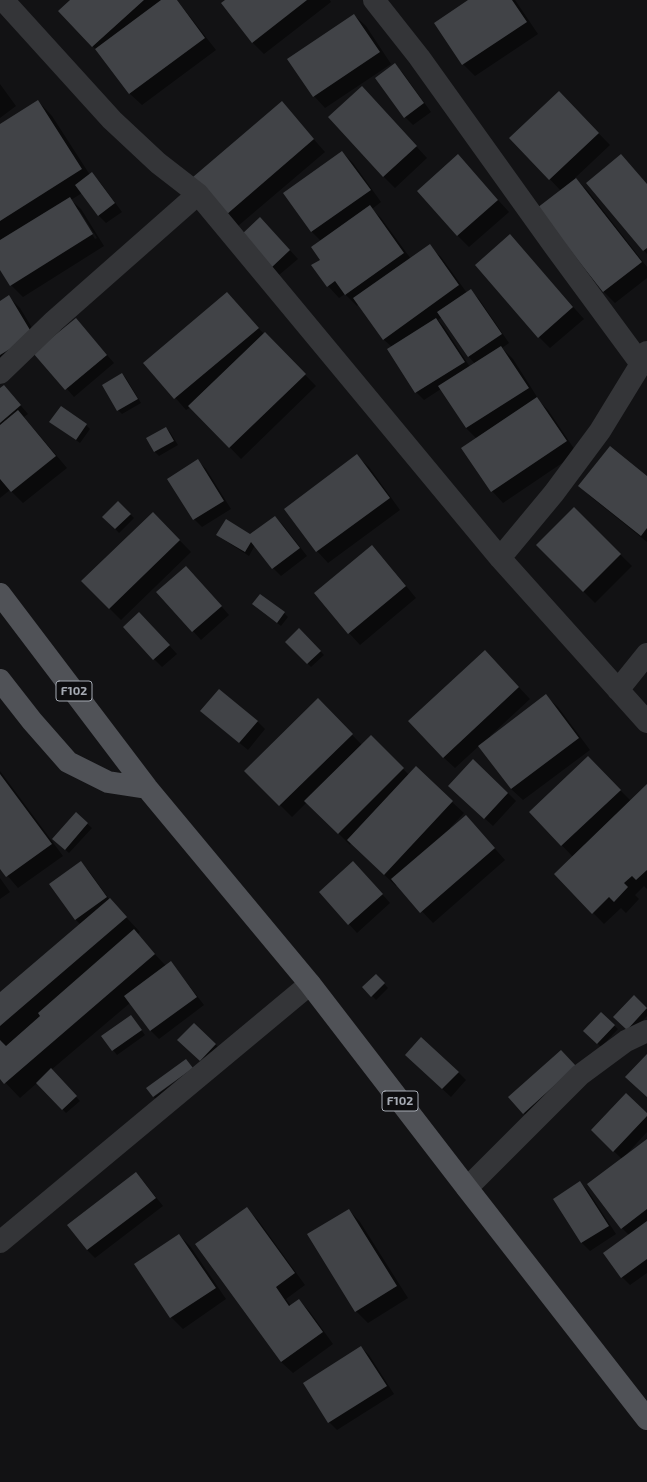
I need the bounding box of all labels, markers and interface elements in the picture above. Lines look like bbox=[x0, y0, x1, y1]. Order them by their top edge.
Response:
road number: F102 bbox=[56, 681, 92, 701]
road number: F102 bbox=[382, 1091, 418, 1111]

